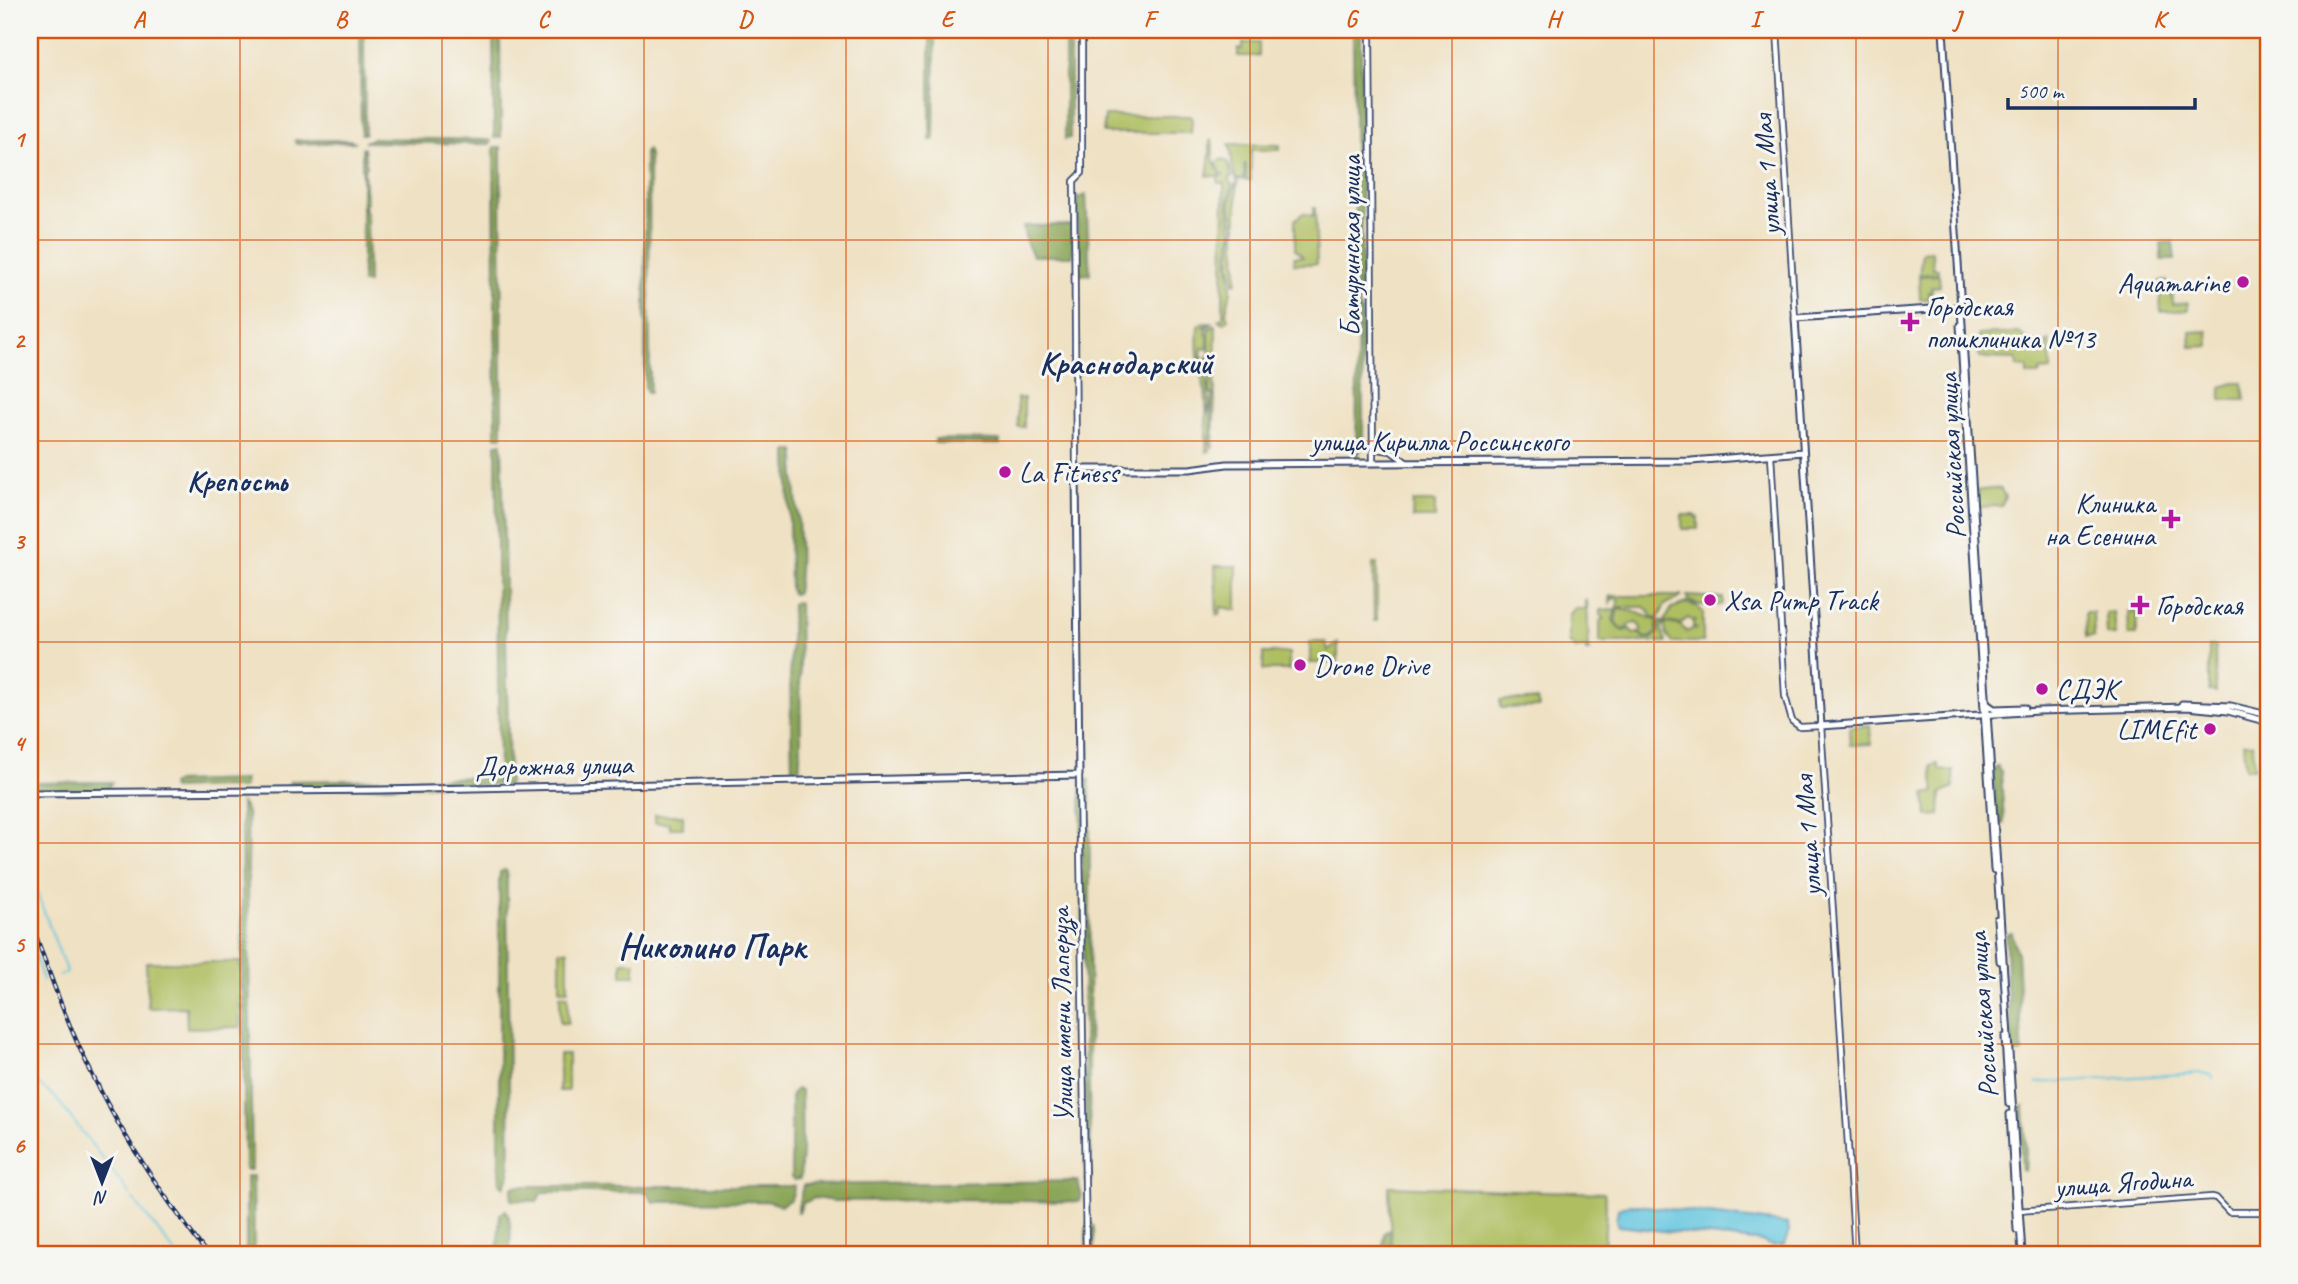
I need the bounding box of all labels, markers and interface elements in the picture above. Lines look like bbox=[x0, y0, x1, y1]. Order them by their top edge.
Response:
text: A bbox=[133, 5, 147, 34]
text: B bbox=[335, 5, 349, 34]
text: C bbox=[538, 5, 552, 34]
text: D bbox=[738, 5, 754, 34]
text: E bbox=[941, 5, 957, 34]
text: F bbox=[1144, 5, 1160, 34]
text: G bbox=[1345, 5, 1360, 34]
text: H bbox=[1546, 5, 1564, 34]
text: I bbox=[1750, 5, 1765, 34]
text: J bbox=[1951, 5, 1964, 34]
text: K bbox=[2153, 5, 2169, 34]
scale bar bbox=[2008, 66, 2195, 110]
text: 500 m bbox=[2018, 78, 2065, 104]
street label: улица 1 Мая bbox=[1745, 111, 1788, 239]
text: 1 bbox=[14, 125, 27, 154]
street label: Батуринская улица bbox=[1333, 154, 1368, 337]
place label: Aquamarine bbox=[2118, 265, 2231, 300]
marker: Aquamarine bbox=[2235, 274, 2251, 290]
place label: Городская поликлиника №13 bbox=[1926, 289, 2098, 356]
marker: Городская поликлиника №13 bbox=[1900, 312, 1920, 332]
text: 2 bbox=[14, 326, 27, 355]
district label: Краснодарский bbox=[1039, 343, 1215, 384]
street label: Российская улица bbox=[1930, 371, 1973, 540]
street label: улица Кирилла Россинского bbox=[1309, 424, 1571, 459]
place label: La Fitness bbox=[1019, 455, 1121, 490]
district label: Крепость bbox=[187, 462, 289, 500]
marker: La Fitness bbox=[997, 464, 1013, 480]
place label: Клиника на Есенина bbox=[2045, 486, 2158, 553]
marker: Клиника на Есенина bbox=[2161, 509, 2181, 529]
text: 3 bbox=[14, 527, 27, 556]
place label: Xsa Pump Track bbox=[1724, 583, 1880, 618]
place label: Городская bbox=[2156, 588, 2244, 623]
marker: Xsa Pump Track bbox=[1702, 592, 1718, 608]
marker: Городская bbox=[2130, 595, 2150, 615]
place label: Drone Drive bbox=[1314, 648, 1431, 683]
marker: Drone Drive bbox=[1292, 657, 1308, 673]
place label: СДЭК bbox=[2056, 672, 2123, 707]
marker: СДЭК bbox=[2034, 681, 2050, 697]
place label: LIMEfit bbox=[2117, 712, 2199, 747]
marker: LIMEfit bbox=[2202, 721, 2218, 737]
text: 4 bbox=[14, 729, 27, 758]
street label: Дорожная улица bbox=[475, 747, 635, 784]
street label: улица 1 Мая bbox=[1786, 772, 1829, 900]
street label: Улица имени Лаперуза bbox=[1042, 905, 1082, 1123]
district label: Николино Парк bbox=[618, 924, 809, 969]
street label: Российская улица bbox=[1959, 929, 2006, 1099]
text: 5 bbox=[14, 930, 26, 959]
text: 6 bbox=[14, 1131, 27, 1160]
north arrow bbox=[66, 1148, 136, 1218]
street label: улица Ягодина bbox=[2051, 1160, 2195, 1205]
text: N bbox=[93, 1186, 108, 1210]

